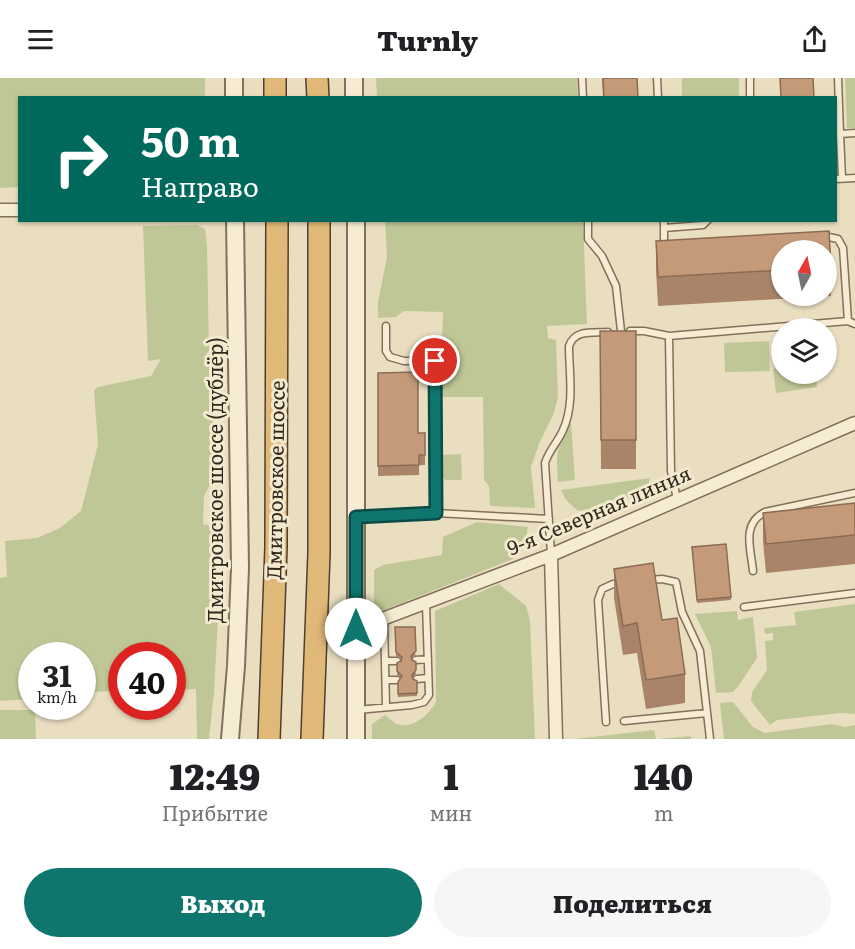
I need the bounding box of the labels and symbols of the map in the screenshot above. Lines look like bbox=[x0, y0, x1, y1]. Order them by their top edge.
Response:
north arrow bbox=[771, 240, 837, 306]
pin bbox=[409, 335, 460, 386]
street label: Дмитровское шоссе (дублёр) bbox=[199, 337, 229, 623]
street label: Дмитровское шоссе bbox=[257, 380, 291, 580]
street label: 9-я Северная линия bbox=[502, 457, 695, 562]
position arrow bbox=[324, 597, 388, 661]
speed limit sign: 40 bbox=[108, 642, 186, 720]

